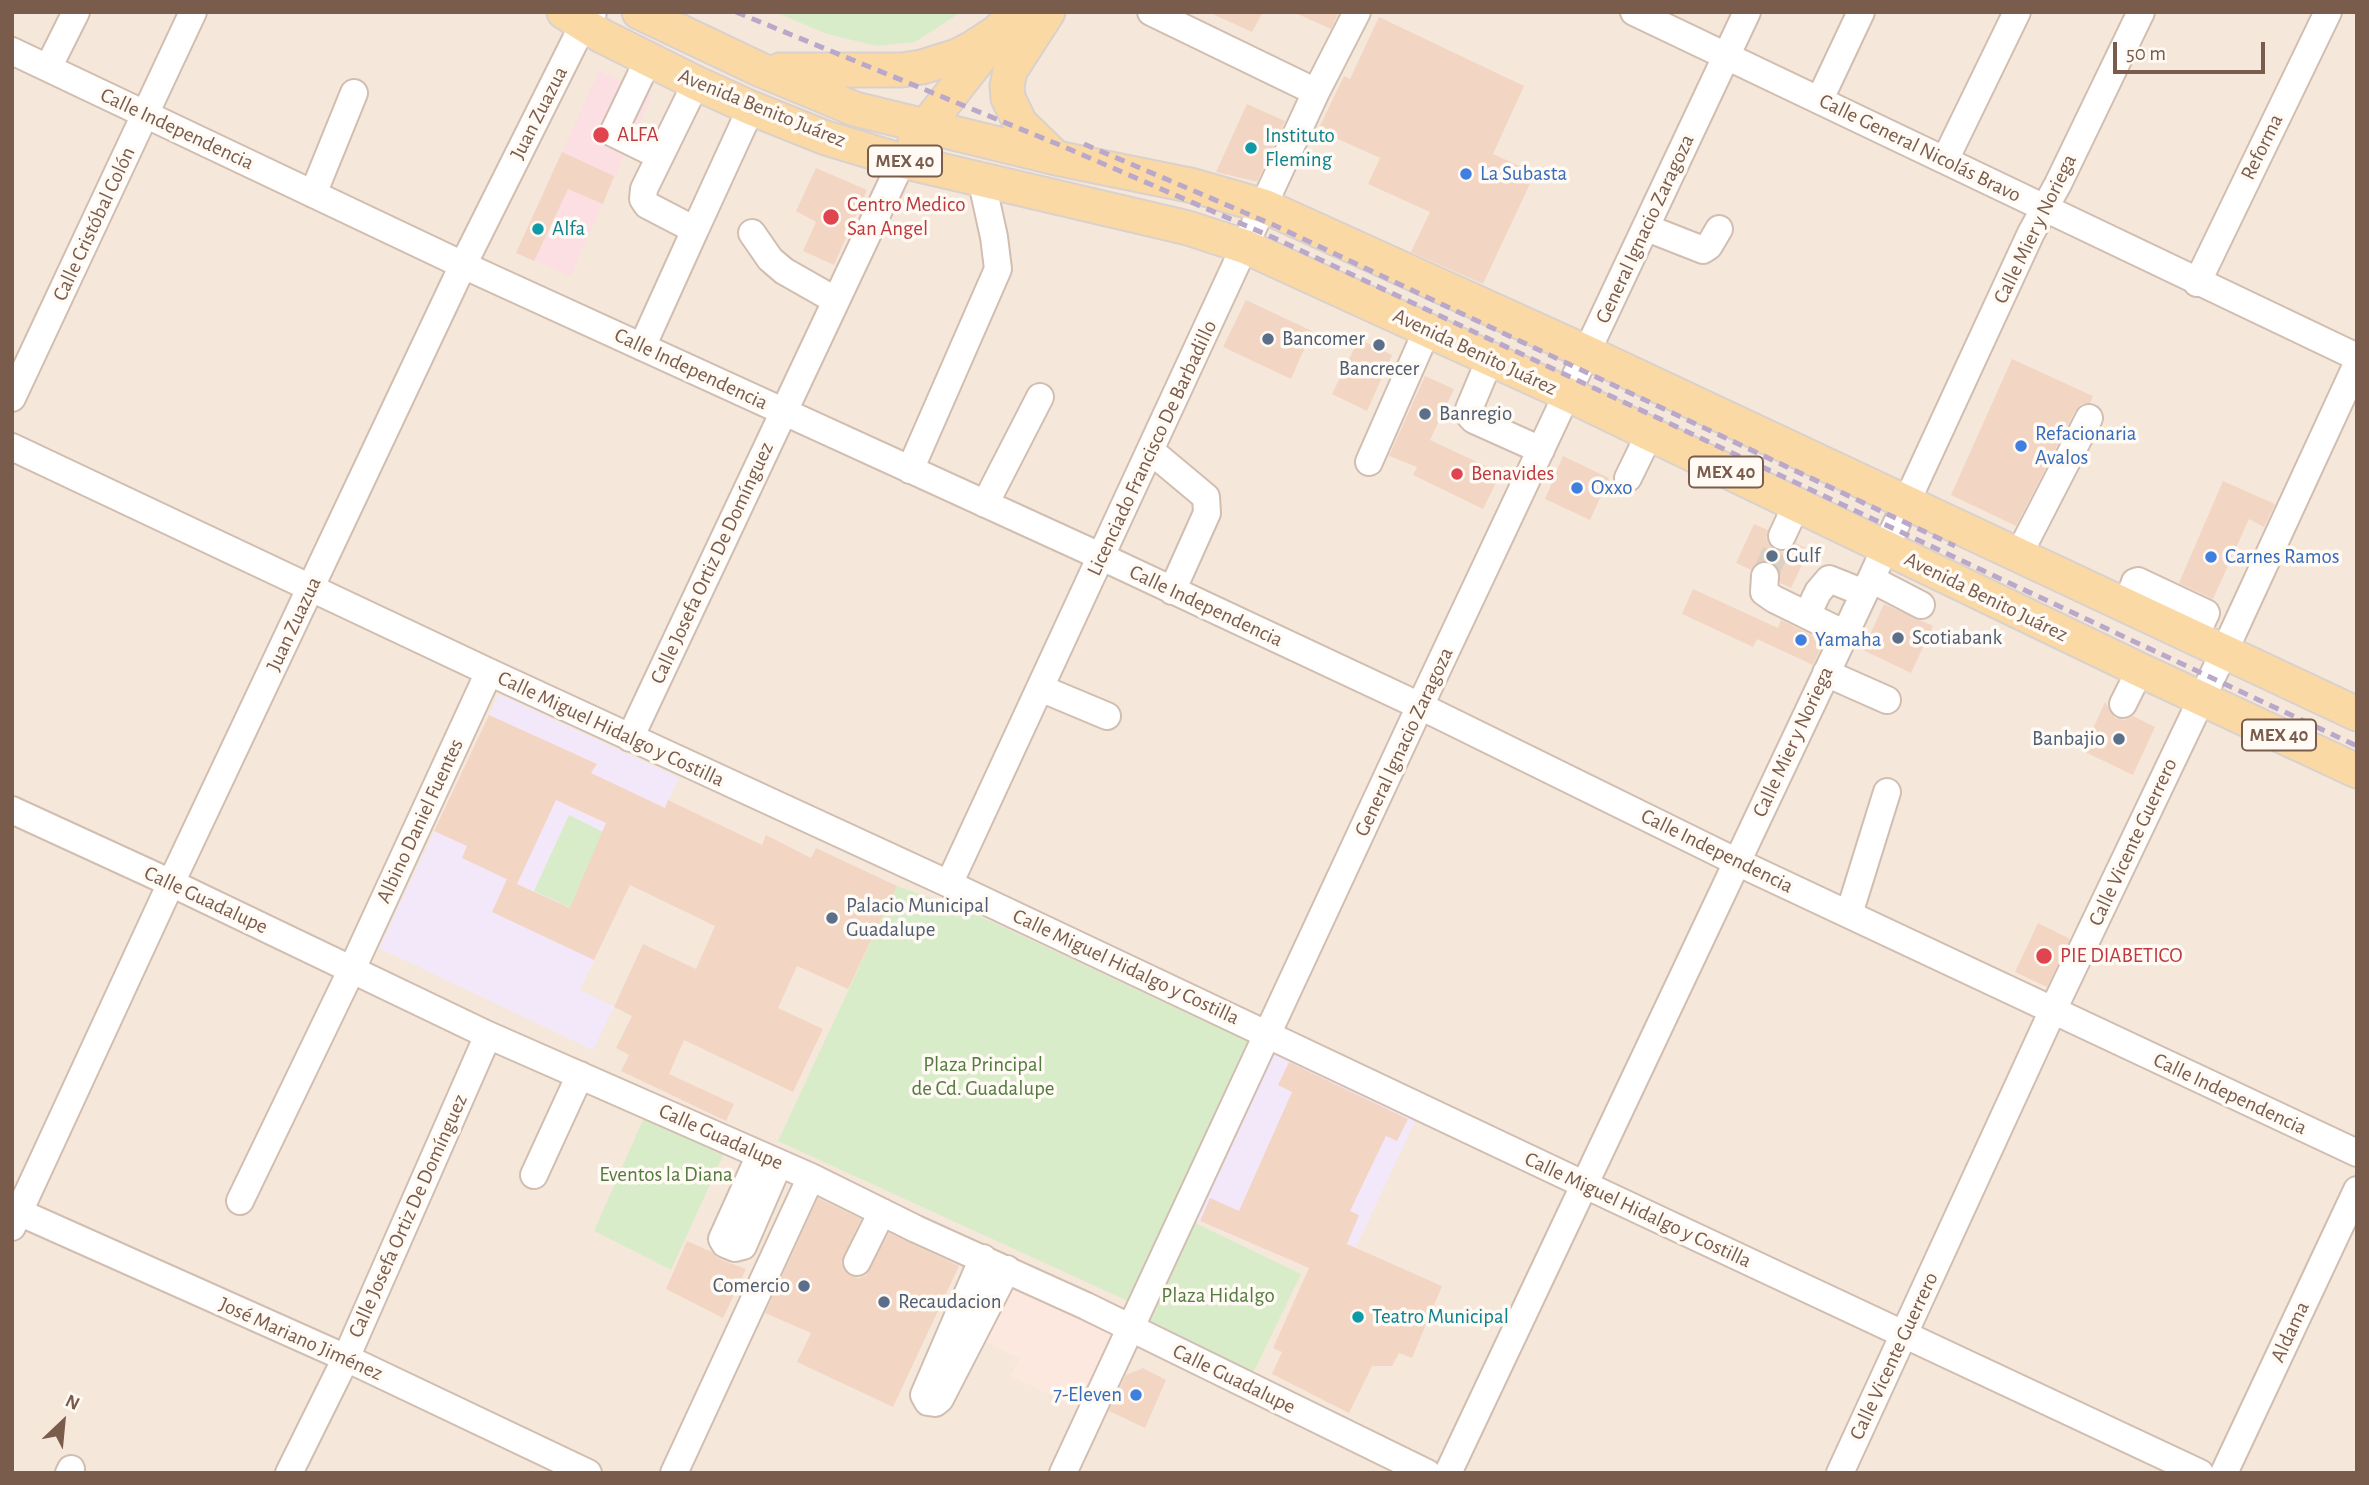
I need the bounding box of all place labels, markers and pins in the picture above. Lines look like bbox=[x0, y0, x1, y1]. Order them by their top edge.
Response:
place label: ALFA bbox=[617, 122, 659, 148]
place label: Instituto Fleming bbox=[1265, 123, 1335, 173]
marker: ALFA bbox=[591, 125, 611, 145]
marker: Instituto Fleming bbox=[1243, 140, 1259, 156]
place label: La Subasta bbox=[1480, 161, 1567, 187]
marker: La Subasta bbox=[1458, 166, 1474, 182]
place label: Centro Medico San Angel bbox=[847, 192, 965, 242]
marker: Centro Medico San Angel bbox=[821, 207, 841, 227]
place label: Alfa bbox=[552, 216, 585, 242]
marker: Alfa bbox=[530, 221, 546, 237]
place label: Bancomer bbox=[1282, 326, 1365, 352]
marker: Bancomer bbox=[1260, 331, 1276, 347]
marker: Bancrecer bbox=[1371, 337, 1387, 353]
place label: Bancrecer bbox=[1339, 356, 1419, 382]
place label: Banregio bbox=[1439, 401, 1512, 427]
marker: Banregio bbox=[1417, 406, 1433, 422]
place label: Refacionaria Avalos bbox=[2035, 421, 2137, 471]
marker: Refacionaria Avalos bbox=[2013, 438, 2029, 454]
place label: Benavides bbox=[1471, 461, 1554, 487]
marker: Benavides bbox=[1449, 466, 1465, 482]
place label: Oxxo bbox=[1591, 475, 1633, 501]
marker: Oxxo bbox=[1569, 480, 1585, 496]
place label: Gulf bbox=[1786, 543, 1820, 569]
place label: Carnes Ramos bbox=[2225, 544, 2340, 570]
marker: Gulf bbox=[1764, 548, 1780, 564]
marker: Carnes Ramos bbox=[2203, 549, 2219, 565]
place label: Scotiabank bbox=[1912, 625, 2002, 651]
place label: Yamaha bbox=[1815, 627, 1881, 653]
marker: Scotiabank bbox=[1890, 630, 1906, 646]
marker: Yamaha bbox=[1793, 632, 1809, 648]
place label: Banbajio bbox=[2032, 726, 2105, 752]
marker: Banbajio bbox=[2111, 731, 2127, 747]
place label: Palacio Municipal Guadalupe bbox=[846, 893, 989, 943]
marker: Palacio Municipal Guadalupe bbox=[824, 910, 840, 926]
place label: PIE DIABETICO bbox=[2060, 943, 2183, 969]
marker: PIE DIABETICO bbox=[2034, 946, 2054, 966]
place label: Comercio bbox=[713, 1273, 790, 1299]
marker: Comercio bbox=[796, 1278, 812, 1294]
place label: Recaudacion bbox=[898, 1289, 1002, 1315]
marker: Recaudacion bbox=[876, 1294, 892, 1310]
place label: Teatro Municipal bbox=[1372, 1304, 1509, 1330]
marker: Teatro Municipal bbox=[1350, 1309, 1366, 1325]
place label: 7-Eleven bbox=[1053, 1382, 1122, 1408]
marker: 7-Eleven bbox=[1128, 1387, 1144, 1403]

